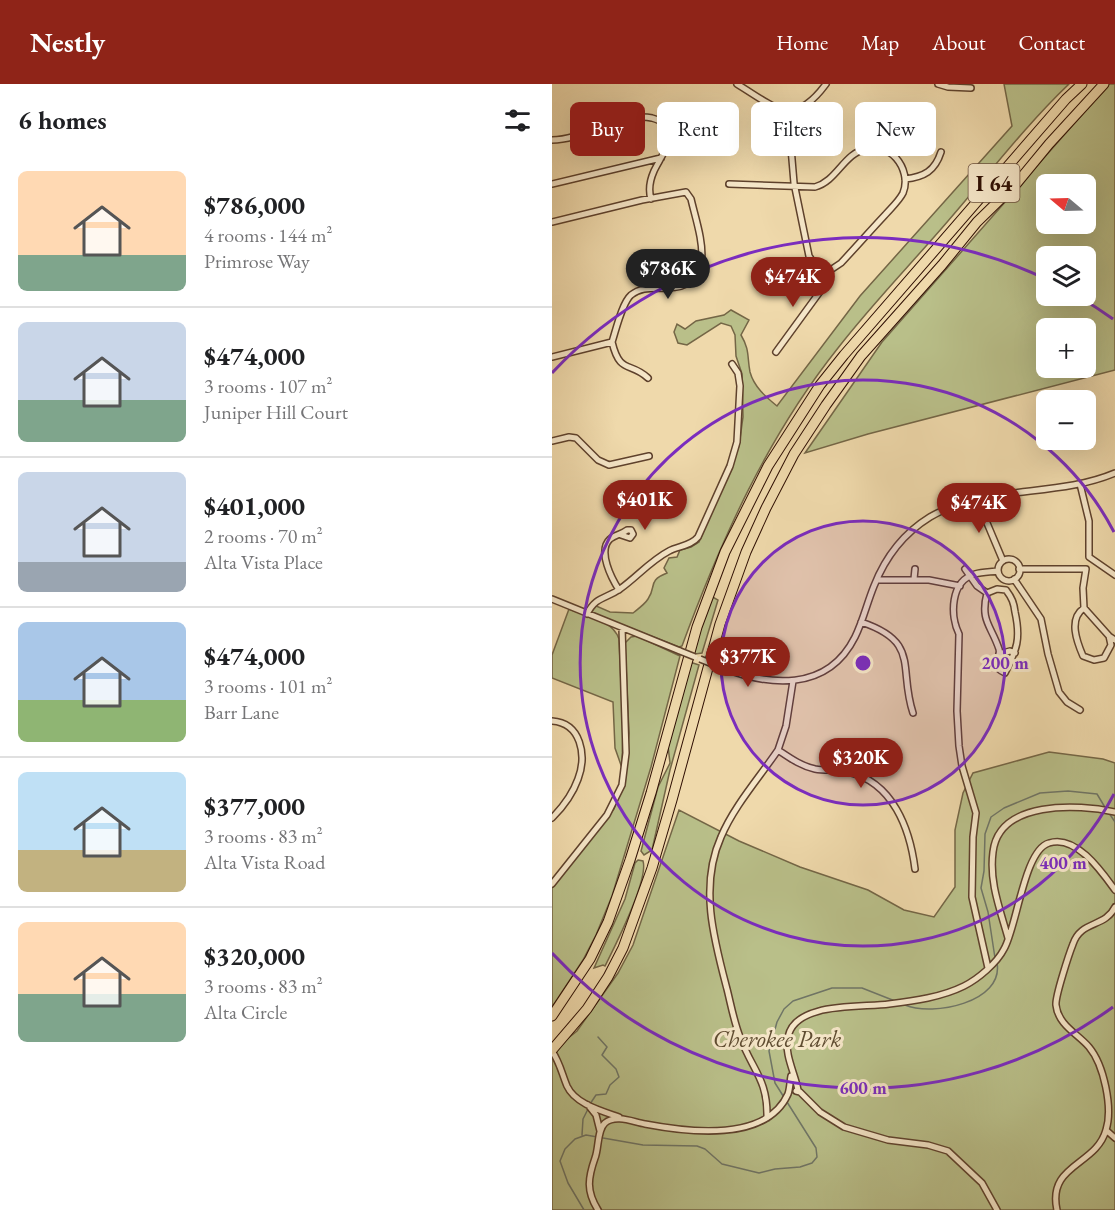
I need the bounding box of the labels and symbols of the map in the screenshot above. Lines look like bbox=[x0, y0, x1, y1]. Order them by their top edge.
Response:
road number: I 64 bbox=[968, 164, 1020, 202]
north arrow bbox=[1036, 174, 1096, 234]
pin: $786K bbox=[626, 249, 710, 300]
pin: $474K bbox=[751, 257, 835, 308]
pin: $401K bbox=[603, 480, 687, 531]
pin: $474K bbox=[937, 483, 1021, 534]
pin: $377K bbox=[706, 637, 790, 688]
text: 200 m bbox=[981, 651, 1029, 674]
centre of rings bbox=[853, 653, 873, 673]
pin: $320K bbox=[819, 738, 903, 789]
text: 400 m bbox=[1039, 851, 1087, 874]
park label: Cherokee Park bbox=[713, 1023, 841, 1054]
text: 600 m bbox=[839, 1076, 887, 1099]

